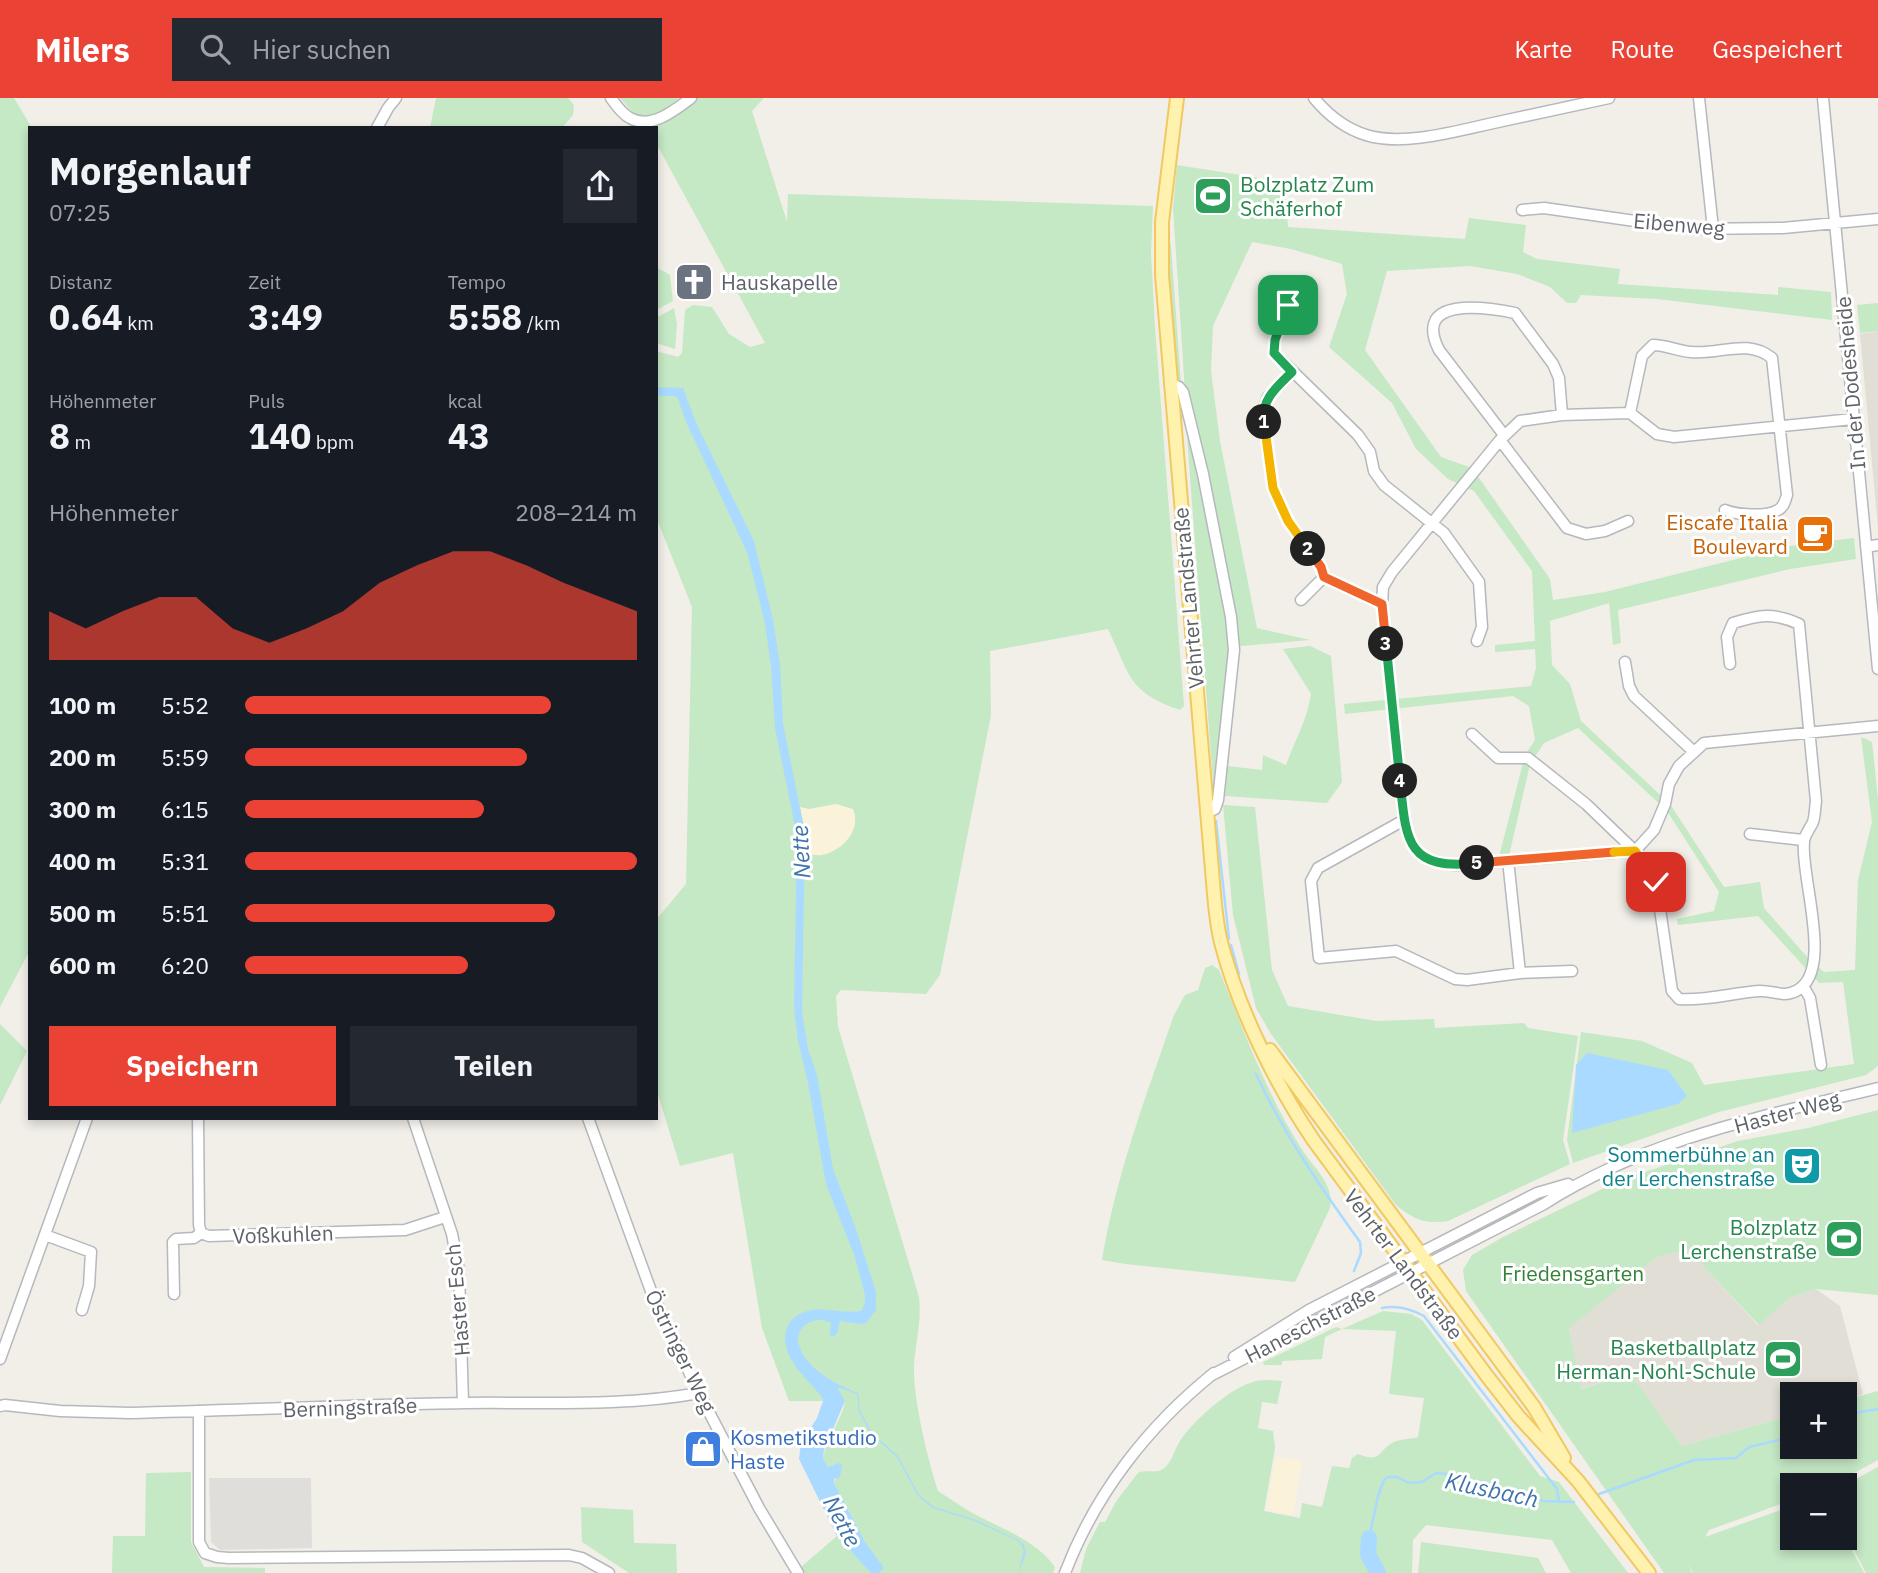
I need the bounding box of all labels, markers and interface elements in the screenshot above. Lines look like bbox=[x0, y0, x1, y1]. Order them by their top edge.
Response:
search box bbox=[172, 18, 662, 81]
text: Milers bbox=[35, 28, 130, 71]
icon: search bbox=[196, 30, 234, 68]
text: Hier suchen bbox=[252, 32, 391, 66]
text: Karte bbox=[1514, 33, 1573, 65]
text: Route bbox=[1611, 33, 1674, 65]
text: Gespeichert bbox=[1712, 33, 1843, 65]
text: Morgenlauf bbox=[49, 146, 251, 195]
button: share bbox=[563, 149, 637, 223]
place label: Bolzplatz Zum Schäferhof bbox=[1240, 170, 1374, 222]
sports icon: Bolzplatz Zum Schäferhof bbox=[1192, 175, 1234, 217]
text: 07:25 bbox=[49, 197, 111, 227]
street label: Eibenweg bbox=[1632, 206, 1726, 242]
church icon: Hauskapelle bbox=[673, 261, 715, 303]
place label: Hauskapelle bbox=[721, 268, 838, 296]
text: Distanz bbox=[49, 270, 112, 294]
text: Zeit bbox=[248, 270, 281, 294]
text: Tempo bbox=[448, 270, 506, 294]
pin bbox=[1258, 275, 1318, 335]
icon: arrive bbox=[1269, 286, 1307, 324]
text: 0.64 bbox=[49, 294, 123, 340]
text: 3:49 bbox=[248, 294, 323, 340]
text: 5:58 bbox=[448, 294, 522, 340]
street label: In der Dodesheide bbox=[1828, 295, 1872, 471]
text: km bbox=[123, 311, 154, 335]
text: /km bbox=[522, 311, 561, 335]
text: Höhenmeter bbox=[49, 389, 156, 413]
text: Puls bbox=[248, 389, 285, 413]
text: kcal bbox=[448, 389, 482, 413]
pin: 1 bbox=[1246, 404, 1282, 440]
text: 1 bbox=[1258, 409, 1269, 433]
text: 8 bbox=[49, 413, 70, 459]
text: 140 bbox=[248, 413, 311, 459]
text: 43 bbox=[448, 413, 490, 459]
text: m bbox=[70, 430, 91, 454]
text: bpm bbox=[311, 430, 354, 454]
text: Höhenmeter bbox=[49, 497, 179, 527]
text: 208–214 m bbox=[515, 497, 637, 527]
street label: Vehrter Landstraße bbox=[1166, 506, 1210, 690]
place label: Eiscafe Italia Boulevard bbox=[1666, 508, 1788, 560]
cafe icon: Eiscafe Italia Boulevard bbox=[1794, 513, 1836, 555]
pin: 2 bbox=[1290, 532, 1326, 566]
text: 2 bbox=[1302, 536, 1313, 560]
pin: 3 bbox=[1368, 626, 1404, 662]
text: 3 bbox=[1380, 631, 1391, 655]
text: 100 m bbox=[49, 690, 116, 720]
text: 5:52 bbox=[161, 690, 209, 720]
text: 200 m bbox=[49, 742, 116, 772]
text: 5:59 bbox=[161, 742, 209, 772]
pin: 4 bbox=[1382, 764, 1418, 798]
text: 4 bbox=[1394, 768, 1405, 792]
text: 300 m bbox=[49, 794, 116, 824]
text: 6:15 bbox=[161, 794, 209, 824]
water label: Nette bbox=[784, 824, 816, 880]
text: 400 m bbox=[49, 846, 116, 876]
text: 5:31 bbox=[161, 846, 209, 876]
pin: 5 bbox=[1460, 846, 1494, 880]
text: 5 bbox=[1471, 850, 1482, 874]
pin bbox=[1626, 852, 1686, 912]
icon: check bbox=[1637, 863, 1675, 901]
text: 500 m bbox=[49, 898, 116, 928]
text: 5:51 bbox=[161, 898, 209, 928]
text: 600 m bbox=[49, 950, 116, 980]
text: 6:20 bbox=[161, 950, 209, 980]
button: Speichern bbox=[49, 1026, 336, 1106]
button: Teilen bbox=[350, 1026, 637, 1106]
street label: Haster Weg bbox=[1731, 1084, 1843, 1140]
place label: Sommerbühne an der Lerchenstraße bbox=[1602, 1140, 1775, 1192]
theatre icon: Sommerbühne an der Lerchenstraße bbox=[1781, 1145, 1823, 1187]
street label: Vehrter Landstraße bbox=[1338, 1183, 1470, 1345]
place label: Bolzplatz Lerchenstraße bbox=[1680, 1213, 1817, 1265]
street label: Voßkuhlen bbox=[232, 1218, 334, 1250]
sports icon: Bolzplatz Lerchenstraße bbox=[1823, 1218, 1865, 1260]
street label: Haster Esch bbox=[438, 1243, 476, 1357]
park label: Friedensgarten bbox=[1502, 1259, 1644, 1287]
street label: Haneschstraße bbox=[1240, 1279, 1380, 1369]
street label: Östringer Weg bbox=[639, 1285, 723, 1417]
place label: Basketballplatz Herman-Nohl-Schule bbox=[1556, 1333, 1756, 1385]
sports icon: Basketballplatz Herman-Nohl-Schule bbox=[1762, 1338, 1804, 1380]
map controls bbox=[1780, 1382, 1857, 1550]
button: + bbox=[1780, 1382, 1857, 1459]
street label: Berningstraße bbox=[282, 1391, 418, 1423]
place label: Kosmetikstudio Haste bbox=[730, 1423, 877, 1475]
shop icon: Kosmetikstudio Haste bbox=[682, 1428, 724, 1470]
water label: Klusbach bbox=[1443, 1464, 1541, 1514]
button: − bbox=[1780, 1473, 1857, 1550]
water label: Nette bbox=[817, 1490, 869, 1552]

